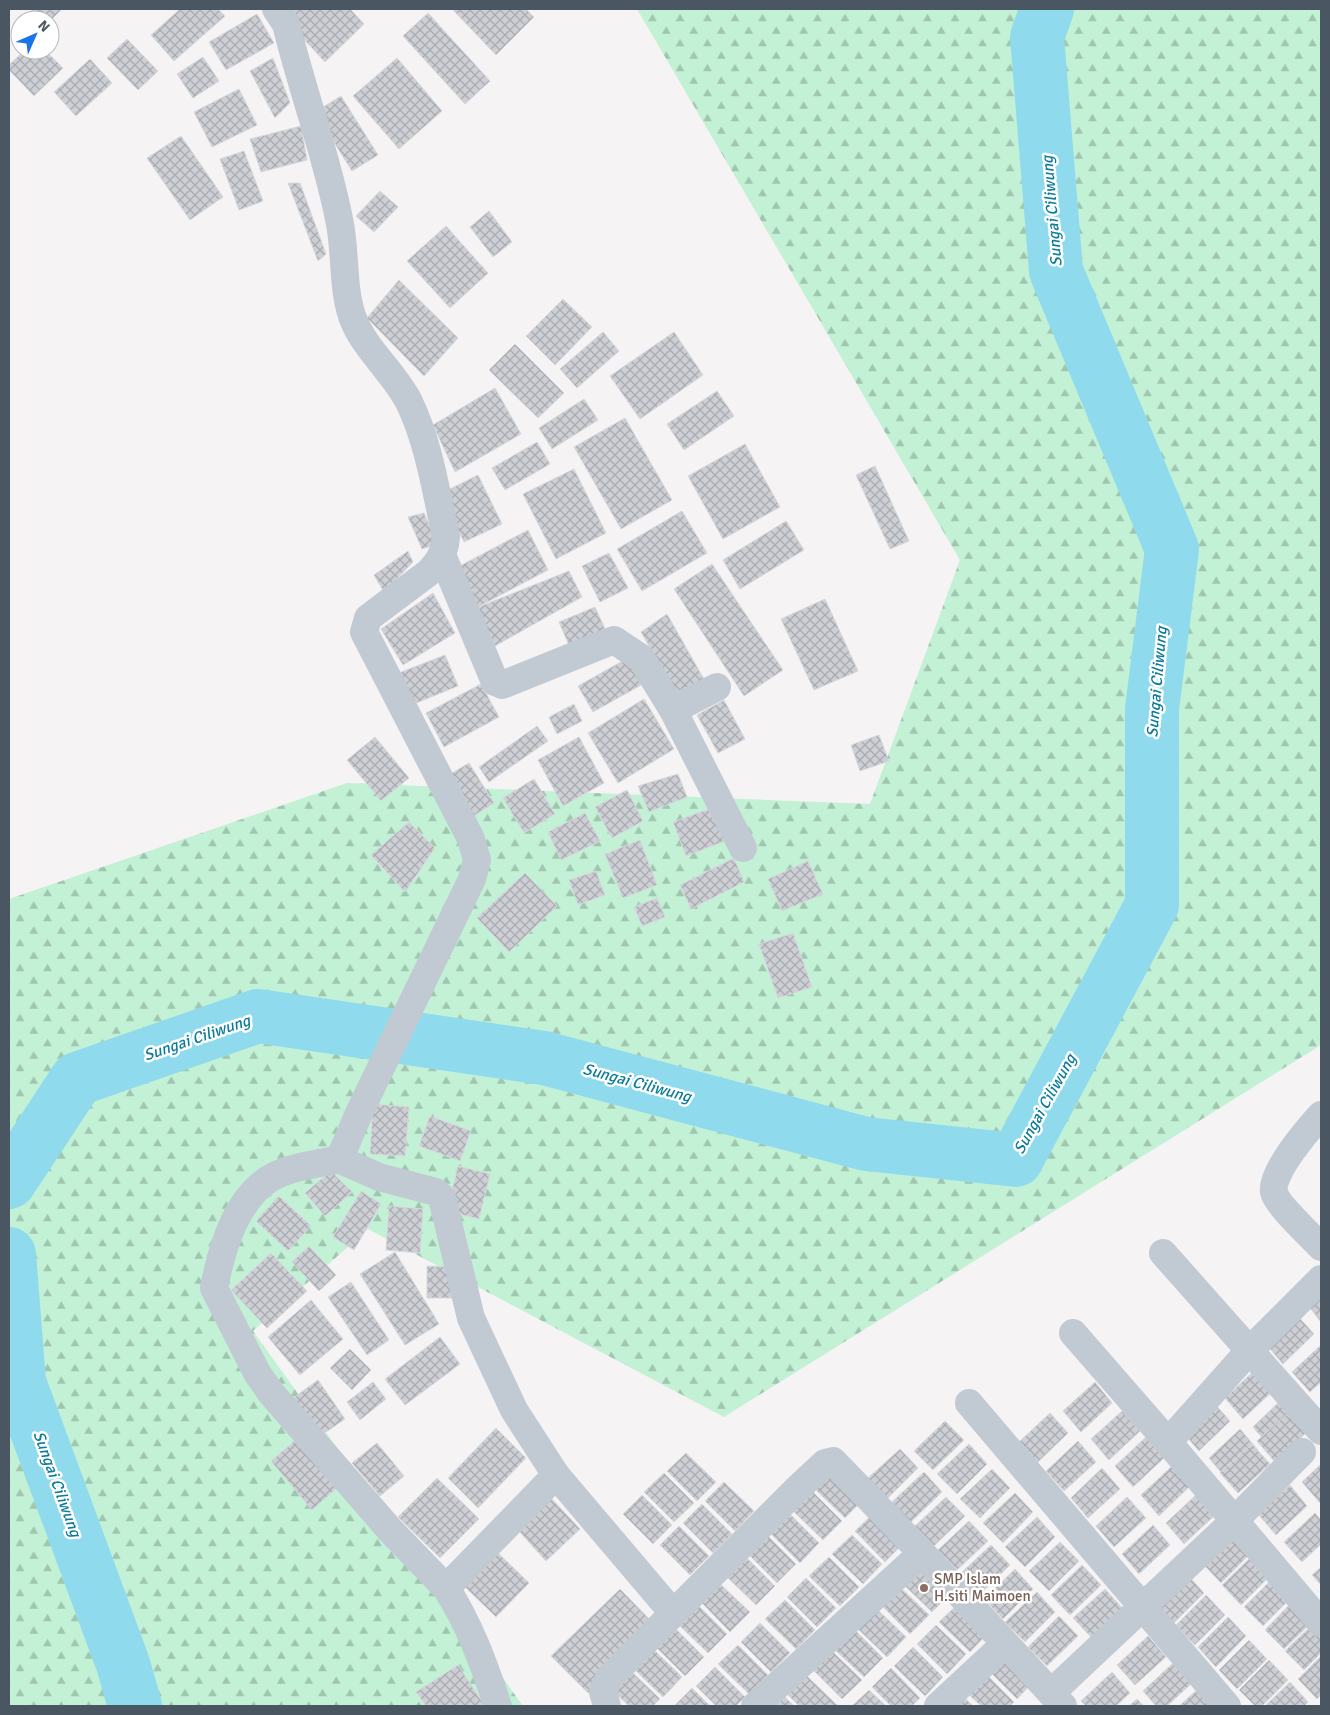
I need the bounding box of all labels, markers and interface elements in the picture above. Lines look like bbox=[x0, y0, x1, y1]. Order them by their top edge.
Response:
north arrow bbox=[10, 10, 60, 60]
text: N bbox=[34, 17, 53, 36]
water label: Sungai Ciliwung bbox=[1037, 153, 1067, 267]
water label: Sungai Ciliwung bbox=[1142, 624, 1172, 738]
water label: Sungai Ciliwung bbox=[141, 1010, 254, 1066]
water label: Sungai Ciliwung bbox=[1009, 1049, 1081, 1157]
water label: Sungai Ciliwung bbox=[581, 1059, 695, 1107]
water label: Sungai Ciliwung bbox=[29, 1428, 86, 1541]
place label: SMP Islam H.siti Maimoen bbox=[934, 1570, 1031, 1605]
marker: SMP Islam H.siti Maimoen bbox=[918, 1582, 930, 1594]

